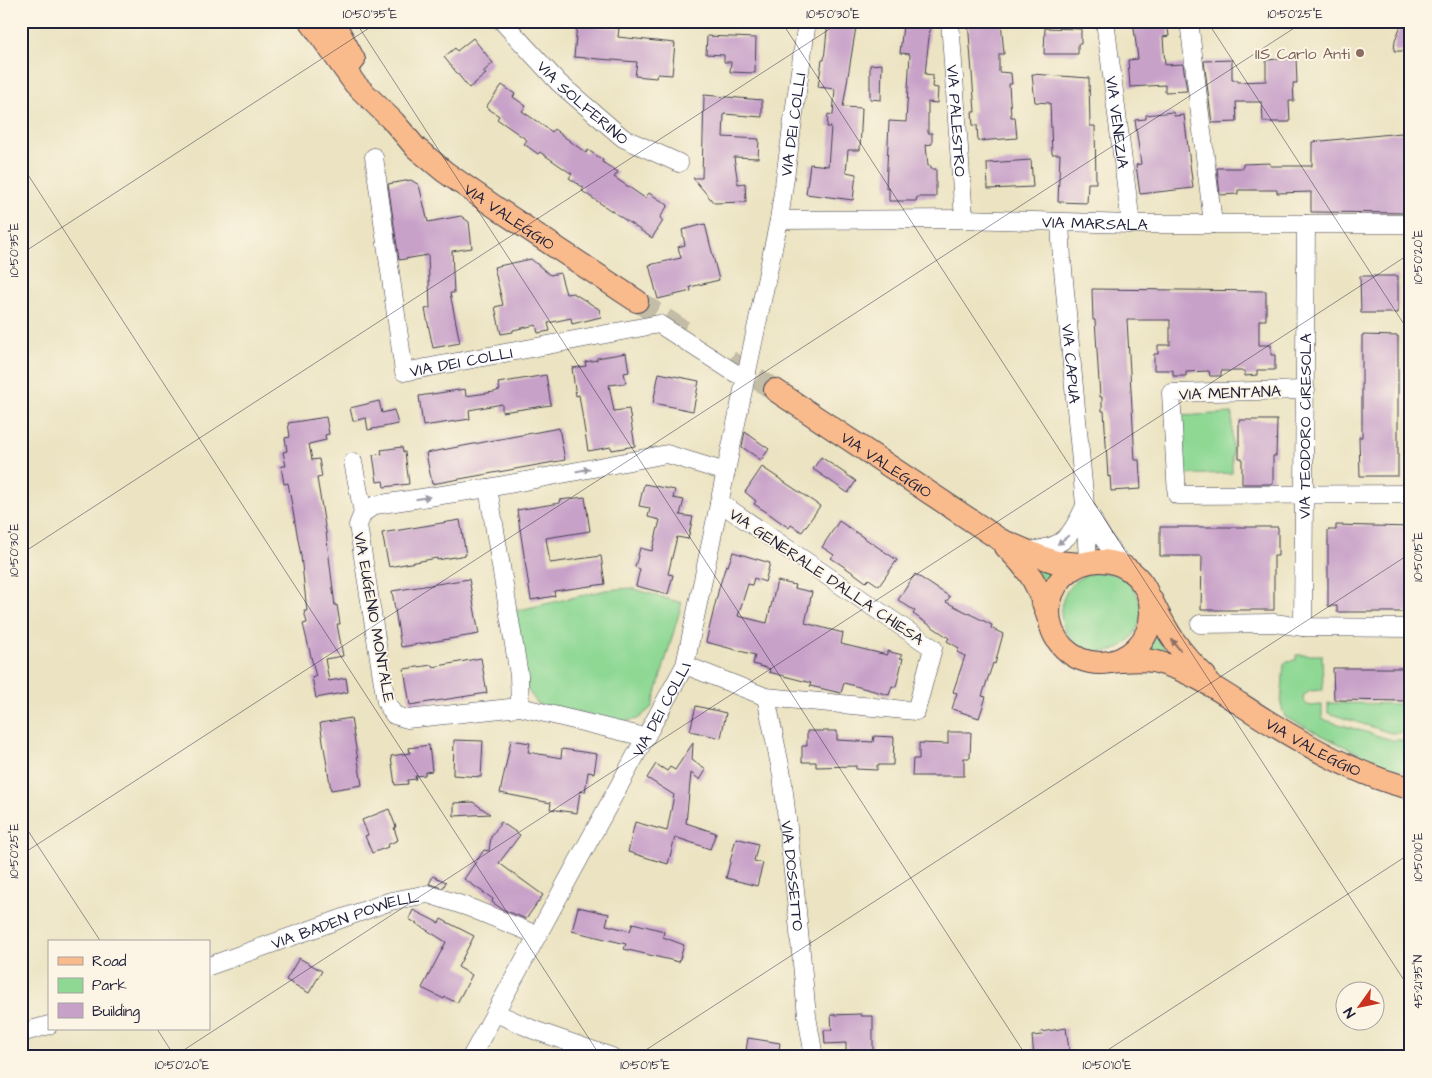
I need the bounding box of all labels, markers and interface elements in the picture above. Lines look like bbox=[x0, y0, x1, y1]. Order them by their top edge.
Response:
text: 10°50'35"E bbox=[343, 6, 397, 23]
text: 10°50'30"E bbox=[806, 6, 860, 23]
text: 10°50'25"E bbox=[1267, 6, 1323, 23]
place label: IIS Carlo Anti bbox=[1255, 43, 1351, 65]
marker: IIS Carlo Anti bbox=[1354, 47, 1366, 59]
street label: VIA SOLFERINO bbox=[532, 56, 633, 150]
street label: VIA PALESTRO bbox=[941, 64, 971, 178]
street label: VIA DEI COLLI bbox=[775, 71, 812, 178]
street label: VIA VENEZIA bbox=[1100, 75, 1134, 170]
street label: VIA VALEGGIO bbox=[459, 179, 559, 256]
street label: VIA MARSALA bbox=[1042, 211, 1148, 236]
text: 10°50'35"E bbox=[6, 223, 23, 277]
text: 10°50'20"E bbox=[1410, 230, 1427, 284]
street label: VIA CAPUA bbox=[1056, 323, 1085, 404]
street label: VIA TEODORO CIRESOLA bbox=[1294, 333, 1317, 519]
street label: VIA DEI COLLI bbox=[408, 342, 514, 383]
street label: VIA MENTANA bbox=[1179, 380, 1282, 406]
street label: VIA VALEGGIO bbox=[836, 427, 936, 504]
one-way arrow bbox=[576, 465, 592, 473]
one-way arrow bbox=[416, 494, 432, 502]
street label: VIA GENERALE DALLA CHIESA bbox=[725, 503, 928, 650]
text: 10°50'30"E bbox=[6, 523, 23, 577]
street label: VIA EUGENIO MONTALE bbox=[348, 530, 400, 705]
text: 10°50'15"E bbox=[1410, 532, 1427, 582]
one-way arrow bbox=[1057, 534, 1070, 545]
one-way arrow bbox=[1171, 639, 1182, 652]
street label: VIA DEI COLLI bbox=[627, 661, 697, 761]
street label: VIA VALEGGIO bbox=[1261, 713, 1365, 782]
street label: VIA DOSSETTO bbox=[775, 820, 809, 932]
text: 10°50'25"E bbox=[6, 823, 23, 879]
text: 10°50'10"E bbox=[1410, 833, 1427, 881]
street label: VIA BADEN POWELL bbox=[268, 886, 421, 955]
legend bbox=[48, 940, 210, 1030]
text: Road bbox=[92, 951, 127, 972]
text: 45°21'35"N bbox=[1410, 954, 1427, 1009]
text: Park bbox=[92, 975, 127, 996]
north arrow bbox=[1334, 980, 1384, 1030]
text: Building bbox=[92, 1001, 140, 1023]
text: N bbox=[1339, 1003, 1361, 1022]
text: 10°50'20"E bbox=[155, 1057, 209, 1074]
text: 10°50'15"E bbox=[620, 1057, 670, 1074]
text: 10°50'10"E bbox=[1083, 1057, 1131, 1074]

